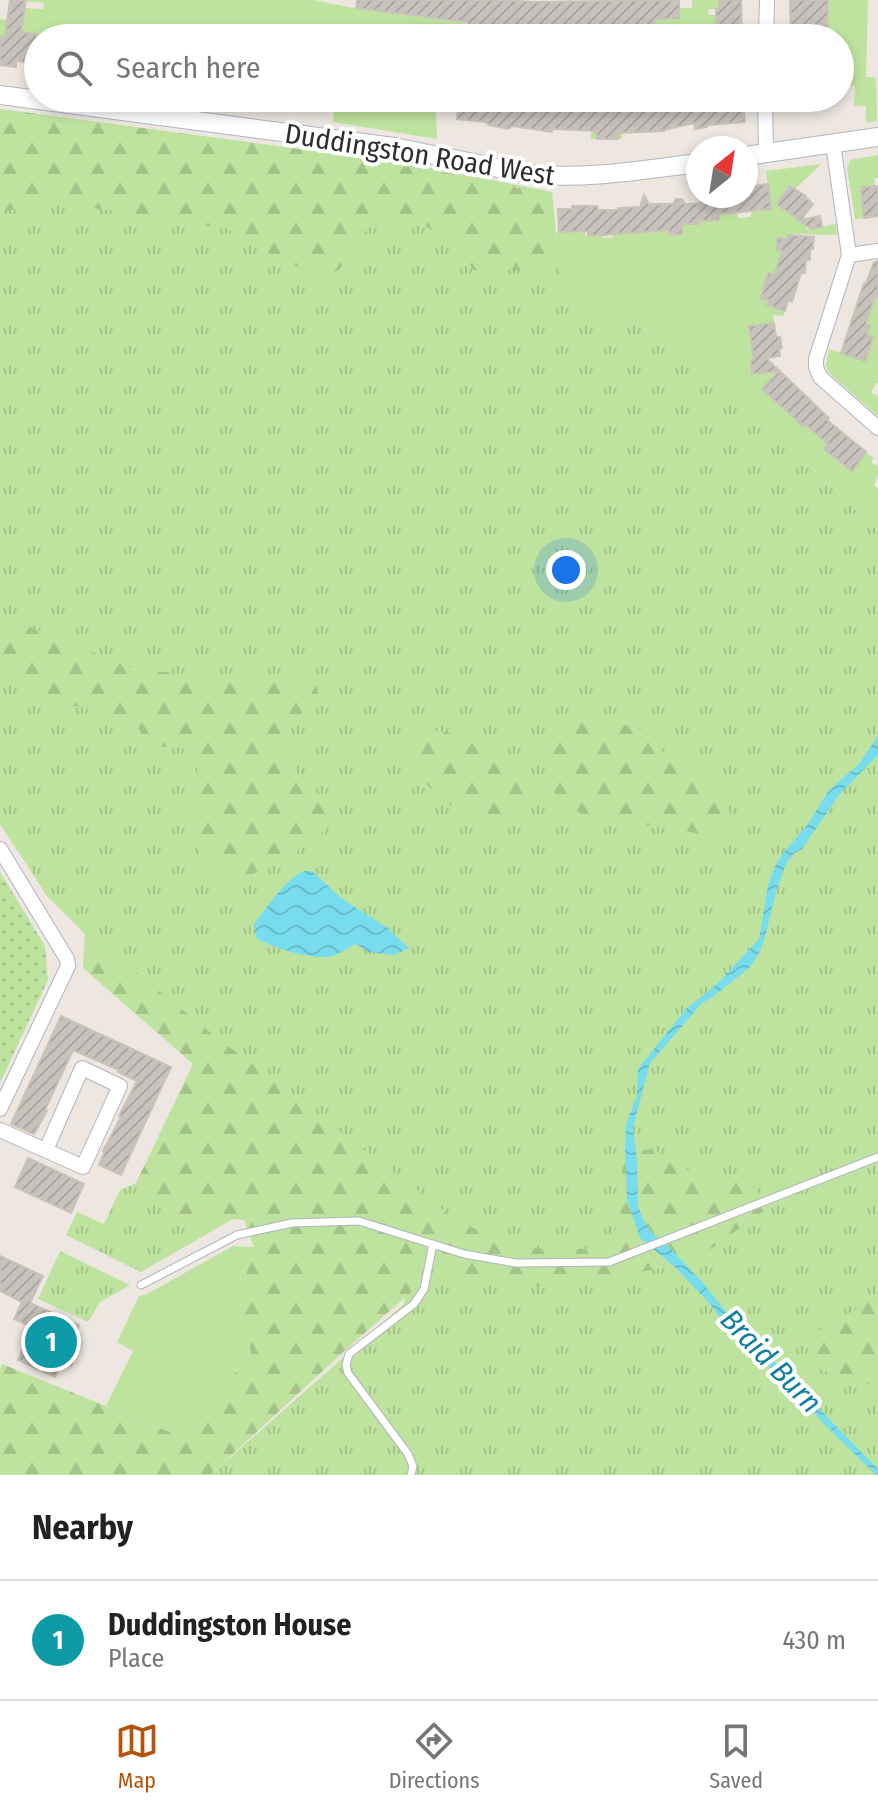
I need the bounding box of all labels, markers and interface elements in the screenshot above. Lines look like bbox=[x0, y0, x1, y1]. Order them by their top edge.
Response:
search box bbox=[24, 24, 854, 112]
icon: search bbox=[52, 46, 96, 90]
text: Search here bbox=[116, 50, 261, 86]
street label: Duddingston Road West bbox=[283, 117, 558, 192]
north arrow bbox=[686, 136, 758, 208]
your location bbox=[546, 550, 586, 590]
water label: Braid Burn bbox=[713, 1302, 829, 1420]
pin: 1 bbox=[25, 1312, 77, 1372]
text: Nearby bbox=[32, 1507, 133, 1548]
text: Duddingston House bbox=[108, 1607, 351, 1643]
text: 1 bbox=[53, 1625, 64, 1656]
text: 430 m bbox=[782, 1625, 846, 1656]
text: Place bbox=[108, 1643, 164, 1674]
tab: Map bbox=[115, 1719, 159, 1794]
tab: Directions bbox=[389, 1719, 480, 1794]
tab: Saved bbox=[709, 1719, 763, 1794]

